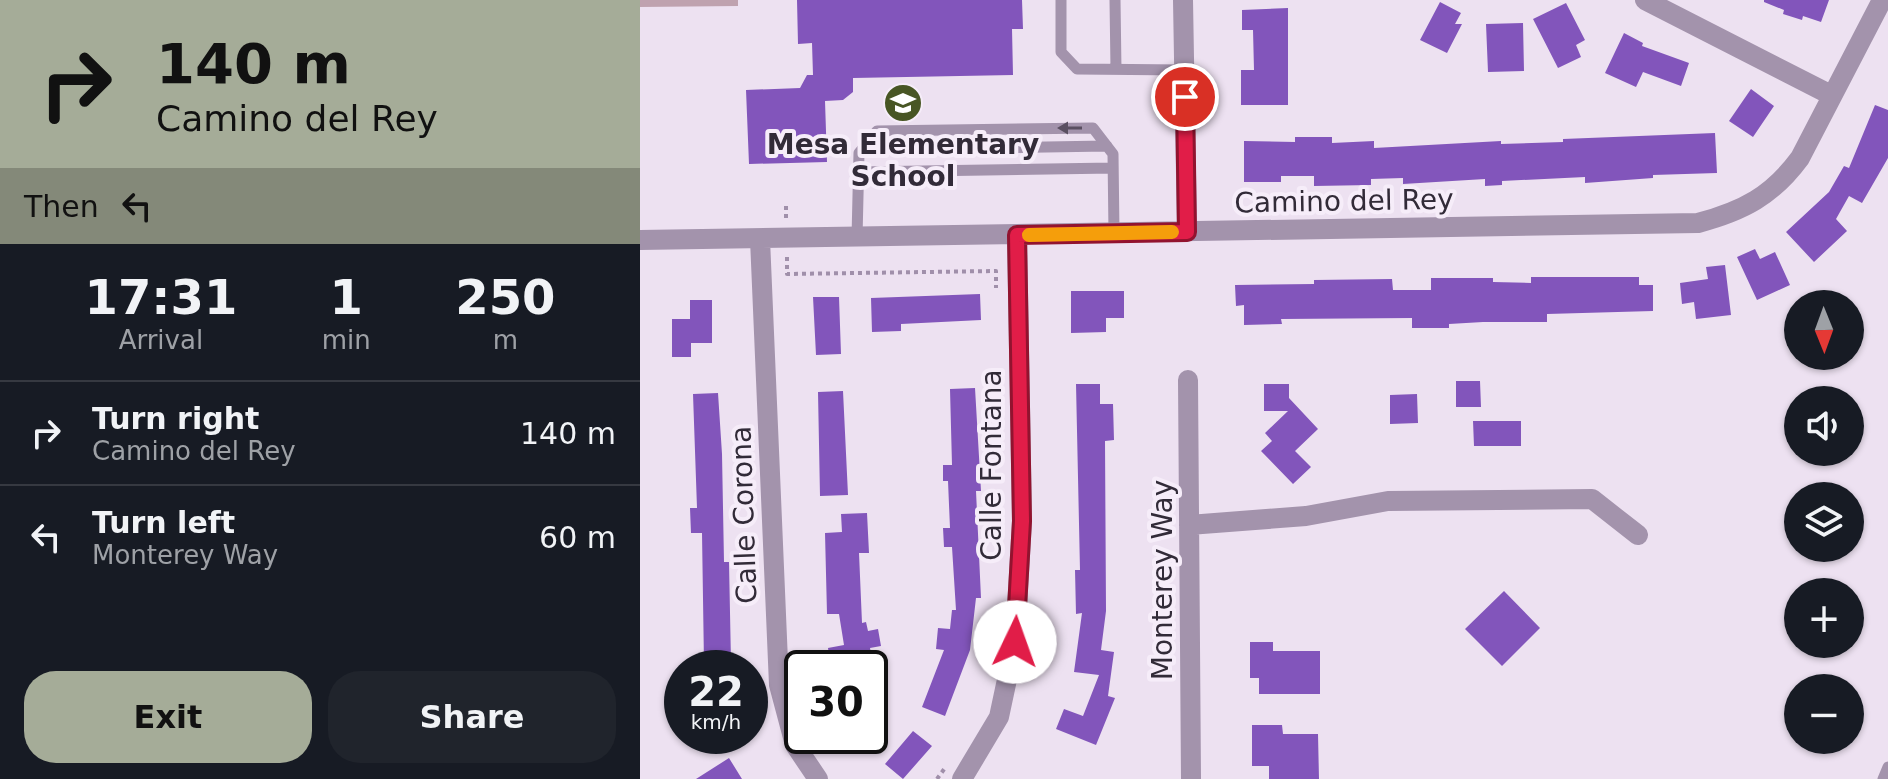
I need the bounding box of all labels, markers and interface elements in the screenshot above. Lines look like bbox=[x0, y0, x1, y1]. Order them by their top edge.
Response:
text: 140 m bbox=[156, 31, 351, 96]
icon: right bbox=[24, 32, 128, 136]
pin bbox=[1151, 63, 1219, 131]
icon: arrive bbox=[1163, 75, 1207, 119]
school or university icon: Mesa Elementary School bbox=[882, 82, 924, 124]
text: Camino del Rey bbox=[156, 98, 438, 139]
one-way arrow bbox=[1057, 122, 1082, 134]
place label: Mesa Elementary School bbox=[767, 128, 1039, 193]
street label: Camino del Rey bbox=[1234, 183, 1454, 219]
icon: left bbox=[115, 184, 159, 228]
text: Then bbox=[24, 189, 99, 224]
text: 17:31 bbox=[84, 269, 237, 325]
text: 1 bbox=[330, 269, 363, 325]
text: 250 bbox=[455, 269, 555, 325]
north arrow bbox=[1784, 290, 1864, 370]
map controls bbox=[1784, 290, 1864, 754]
text: Arrival bbox=[119, 325, 203, 355]
text: min bbox=[322, 325, 371, 355]
text: m bbox=[493, 325, 518, 355]
street label: Calle Fontana bbox=[975, 369, 1008, 561]
button: sound bbox=[1784, 386, 1864, 466]
text: Turn right bbox=[92, 401, 259, 436]
icon: right bbox=[24, 411, 68, 455]
text: 140 m bbox=[520, 416, 616, 451]
street label: Calle Corona bbox=[724, 425, 764, 605]
text: Camino del Rey bbox=[92, 436, 296, 466]
street label: Monterey Way bbox=[1146, 480, 1179, 680]
button: layers bbox=[1784, 482, 1864, 562]
text: Turn left bbox=[92, 505, 235, 540]
icon: left bbox=[24, 515, 68, 559]
text: 60 m bbox=[539, 520, 616, 555]
text: Monterey Way bbox=[92, 540, 278, 570]
button: + bbox=[1784, 578, 1864, 658]
position arrow bbox=[973, 600, 1057, 684]
speed limit sign: 30 bbox=[784, 650, 888, 754]
text: 22 bbox=[688, 669, 744, 715]
button: Exit bbox=[24, 671, 312, 763]
button: Share bbox=[328, 671, 616, 763]
button: − bbox=[1784, 674, 1864, 754]
text: km/h bbox=[691, 710, 741, 734]

